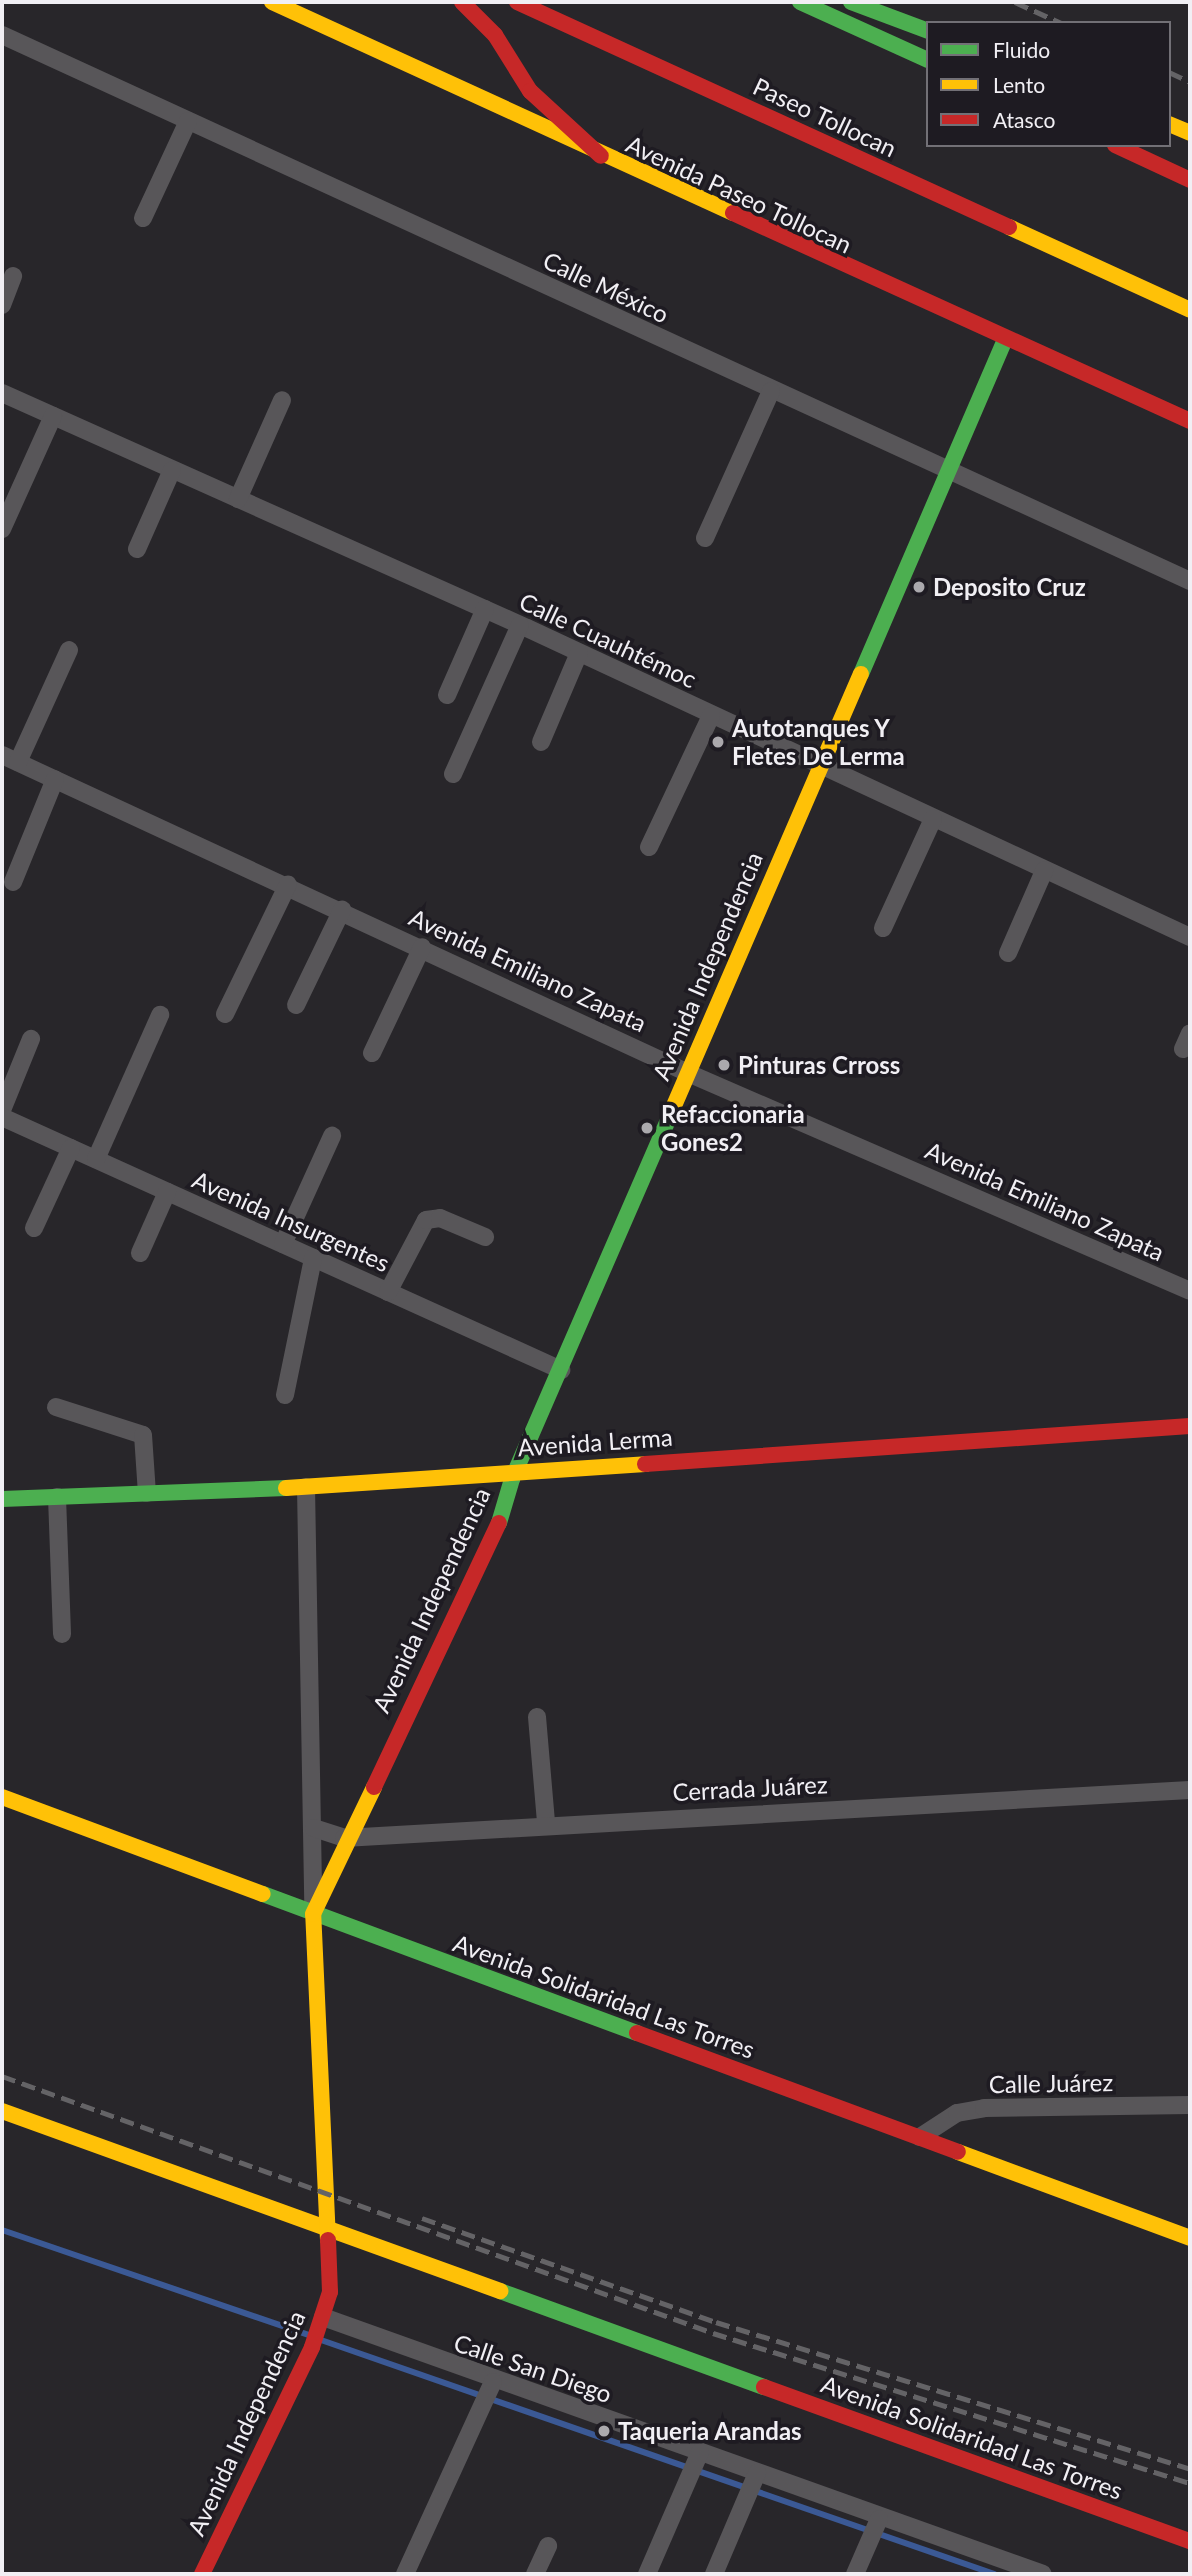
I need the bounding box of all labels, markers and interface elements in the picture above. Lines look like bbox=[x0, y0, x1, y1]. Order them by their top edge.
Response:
legend bbox=[926, 21, 1171, 147]
text: Fluido bbox=[993, 37, 1050, 62]
street label: Paseo Tollocan bbox=[749, 71, 901, 163]
text: Lento bbox=[993, 72, 1045, 97]
text: Atasco bbox=[993, 107, 1055, 132]
street label: Avenida Paseo Tollocan bbox=[621, 129, 857, 259]
street label: Calle México bbox=[539, 245, 673, 329]
place label: Deposito Cruz bbox=[933, 573, 1086, 601]
marker: Deposito Cruz bbox=[911, 579, 927, 595]
street label: Calle Cuauhtémoc bbox=[515, 586, 701, 694]
place label: Autotanques Y Fletes De Lerma bbox=[732, 714, 905, 770]
marker: Autotanques Y Fletes De Lerma bbox=[710, 734, 726, 750]
street label: Avenida Independencia bbox=[646, 848, 768, 1084]
street label: Avenida Emiliano Zapata bbox=[405, 902, 651, 1038]
place label: Pinturas Crross bbox=[738, 1051, 900, 1079]
marker: Pinturas Crross bbox=[716, 1057, 732, 1073]
place label: Refaccionaria Gones2 bbox=[661, 1100, 805, 1156]
marker: Refaccionaria Gones2 bbox=[639, 1120, 655, 1136]
street label: Avenida Emiliano Zapata bbox=[921, 1135, 1169, 1267]
street label: Avenida Insurgentes bbox=[188, 1165, 394, 1277]
street label: Avenida Lerma bbox=[517, 1422, 673, 1462]
street label: Avenida Independencia bbox=[366, 1483, 496, 1717]
street label: Cerrada Juárez bbox=[671, 1770, 829, 1806]
street label: Avenida Solidaridad Las Torres bbox=[449, 1928, 759, 2064]
street label: Calle Juárez bbox=[988, 2068, 1114, 2098]
street label: Avenida Independencia bbox=[181, 2306, 311, 2540]
street label: Calle San Diego bbox=[450, 2328, 616, 2408]
street label: Avenida Solidaridad Las Torres bbox=[817, 2369, 1127, 2505]
place label: Taqueria Arandas bbox=[618, 2417, 802, 2445]
marker: Taqueria Arandas bbox=[596, 2423, 612, 2439]

